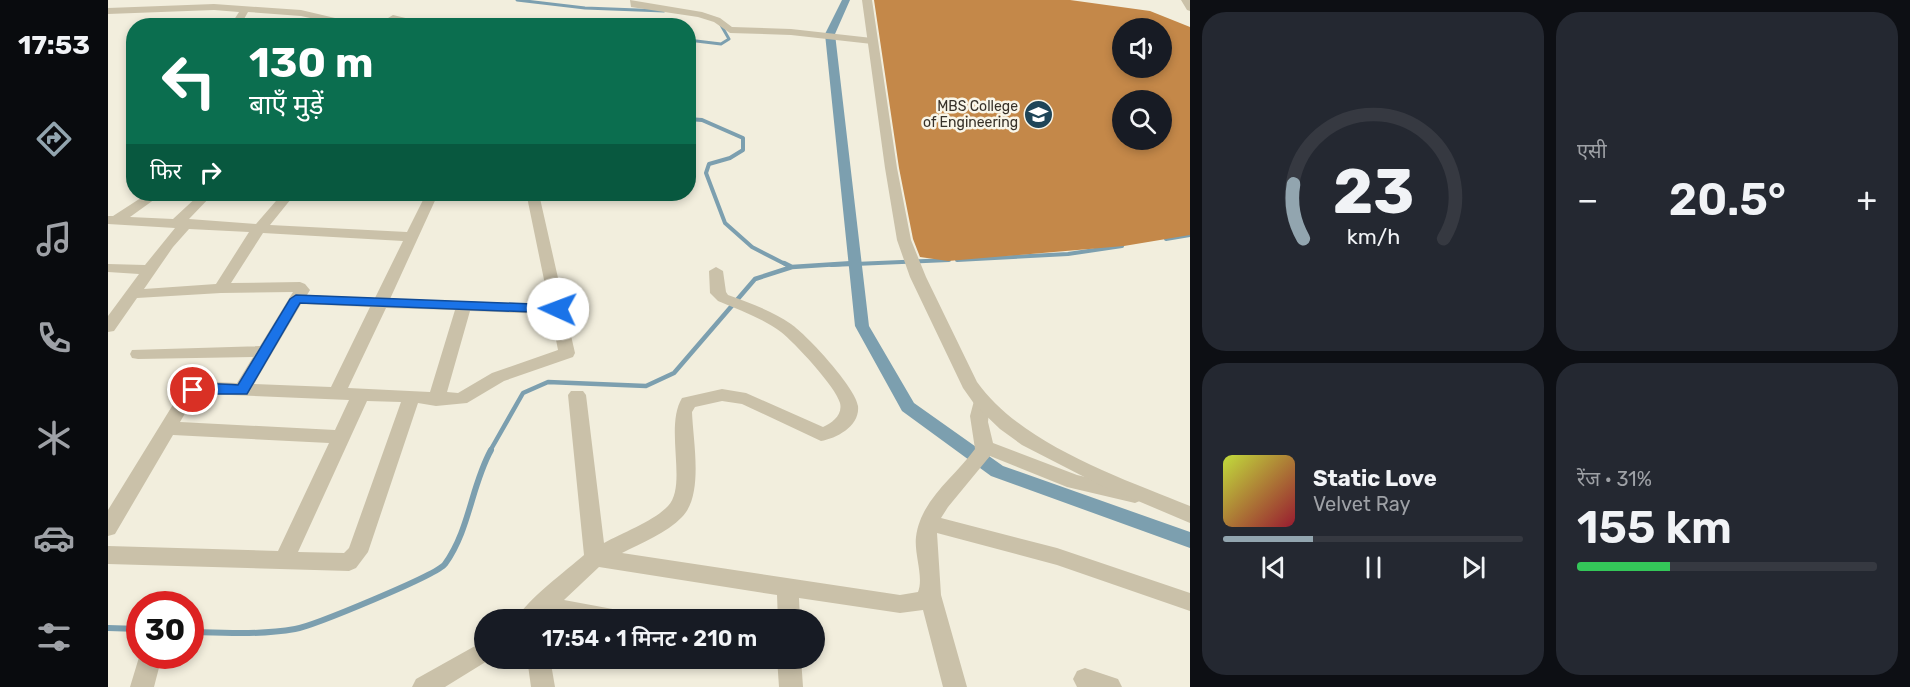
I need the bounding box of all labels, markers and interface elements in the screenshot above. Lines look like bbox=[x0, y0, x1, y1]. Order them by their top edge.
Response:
map controls bbox=[1112, 18, 1172, 150]
button: sound bbox=[1112, 18, 1172, 78]
text: 17:53 bbox=[18, 29, 90, 61]
text: 130 m bbox=[249, 38, 374, 88]
icon: left bbox=[150, 42, 228, 120]
text: बाएँ मुड़ें bbox=[249, 89, 324, 121]
button: search bbox=[1112, 90, 1172, 150]
place label: MBS College of Engineering bbox=[923, 98, 1018, 131]
school or university icon: MBS College of Engineering bbox=[1023, 98, 1055, 130]
icon: directions bbox=[33, 118, 75, 160]
text: एसी bbox=[1577, 139, 1607, 163]
text: 23 bbox=[1332, 155, 1414, 229]
icon: right bbox=[194, 156, 227, 189]
text: फिर bbox=[150, 158, 182, 185]
text: 20.5° bbox=[1669, 173, 1786, 226]
text: − bbox=[1577, 180, 1598, 219]
text: + bbox=[1856, 180, 1877, 219]
icon: music bbox=[33, 218, 75, 260]
text: km/h bbox=[1346, 224, 1400, 249]
position arrow bbox=[526, 277, 590, 341]
icon: phone bbox=[33, 317, 75, 359]
pin bbox=[167, 364, 218, 415]
icon: arrive bbox=[176, 373, 209, 406]
icon: climate bbox=[33, 417, 75, 459]
text: Static Love bbox=[1313, 465, 1437, 492]
text: रेंज · 31% bbox=[1577, 467, 1652, 491]
text: Velvet Ray bbox=[1313, 492, 1411, 516]
text: 155 km bbox=[1577, 501, 1732, 554]
icon: car bbox=[33, 517, 75, 559]
icon: previous bbox=[1257, 551, 1290, 584]
icon: pause bbox=[1357, 551, 1390, 584]
icon: next bbox=[1457, 551, 1490, 584]
speed limit sign: 30 bbox=[126, 591, 204, 669]
icon: filters bbox=[33, 616, 75, 658]
text: 17:54 · 1 मिनट · 210 m bbox=[542, 625, 757, 652]

